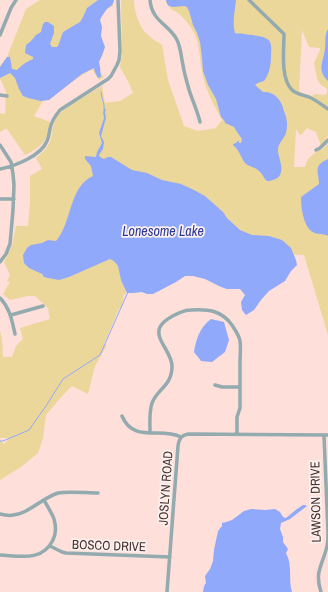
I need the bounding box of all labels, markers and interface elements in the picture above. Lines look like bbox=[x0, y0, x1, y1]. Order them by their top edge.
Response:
water label: Lonesome Lake bbox=[122, 222, 204, 240]
street label: JOSLYN ROAD bbox=[154, 450, 177, 526]
street label: LAWSON DRIVE bbox=[306, 461, 325, 543]
street label: BOSCO DRIVE bbox=[72, 536, 146, 555]

